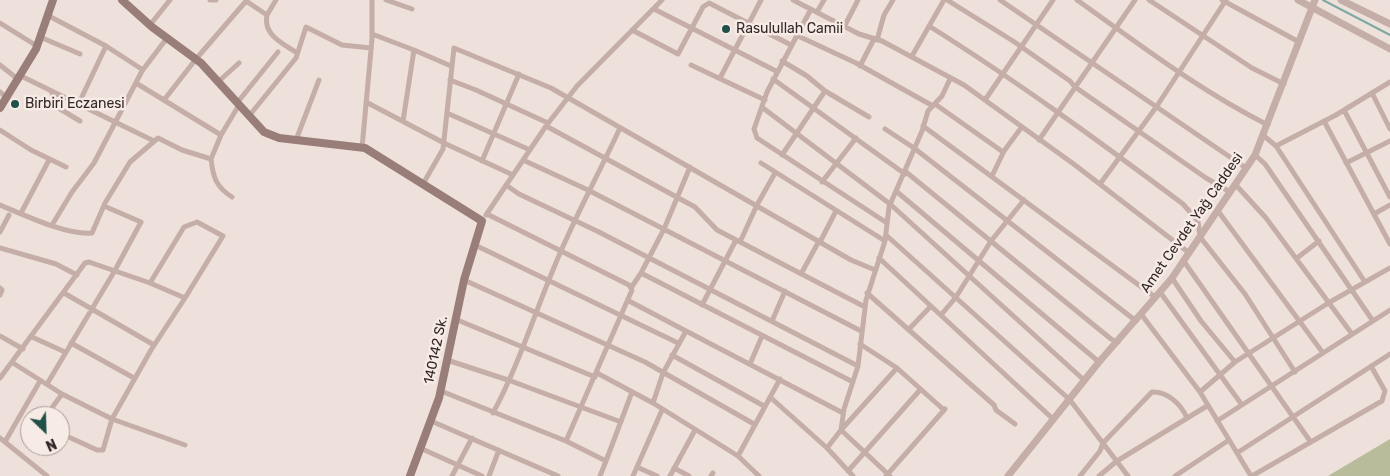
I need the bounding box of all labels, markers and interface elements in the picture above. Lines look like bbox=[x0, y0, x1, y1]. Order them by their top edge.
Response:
place label: Rasulullah Camii bbox=[736, 21, 843, 37]
marker: Rasulullah Camii bbox=[720, 23, 732, 35]
place label: Birbiri Eczanesi bbox=[25, 96, 125, 112]
marker: Birbiri Eczanesi bbox=[9, 98, 21, 110]
street label: Amet Cevdet Yağ Caddesi bbox=[1137, 150, 1247, 296]
street label: 140142 Sk. bbox=[421, 314, 451, 386]
north arrow bbox=[20, 406, 70, 456]
text: N bbox=[43, 434, 59, 454]

